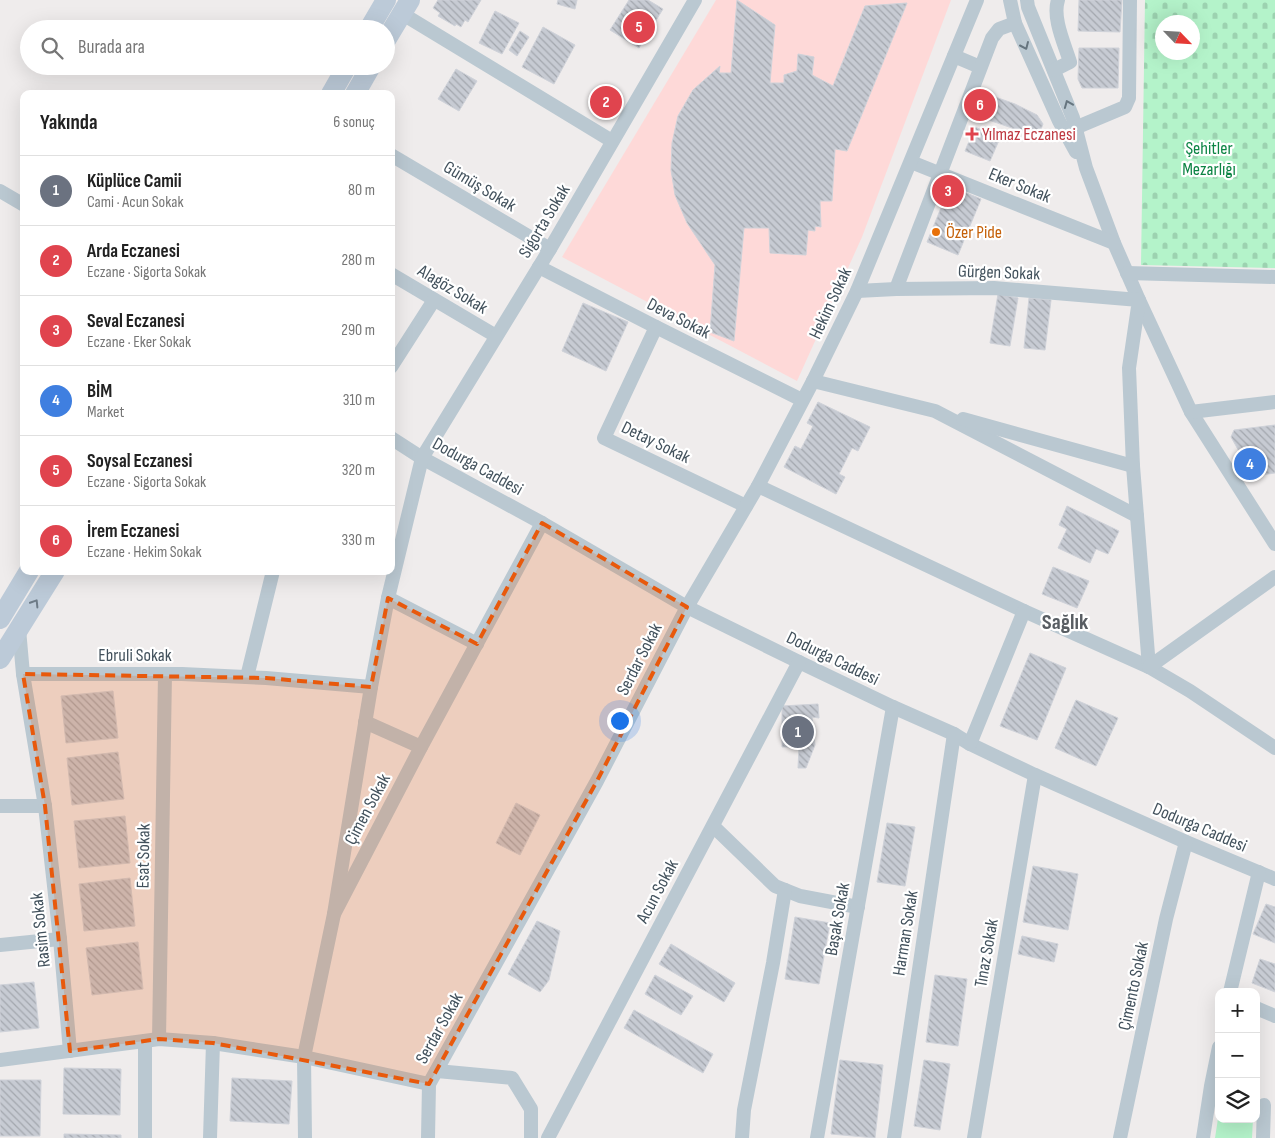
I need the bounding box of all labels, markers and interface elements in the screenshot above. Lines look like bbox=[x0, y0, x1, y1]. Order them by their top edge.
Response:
pin: 5 bbox=[623, 8, 655, 46]
north arrow bbox=[1155, 15, 1200, 60]
search box bbox=[20, 20, 395, 75]
icon: search bbox=[38, 34, 66, 62]
text: Burada ara bbox=[78, 36, 145, 59]
one-way arrow bbox=[1019, 41, 1030, 50]
pin: 2 bbox=[590, 83, 622, 121]
pin: 6 bbox=[964, 86, 996, 124]
one-way arrow bbox=[1063, 101, 1073, 109]
text: Yakında bbox=[40, 110, 97, 135]
text: 6 sonuç bbox=[333, 113, 375, 132]
place label: Yılmaz Eczanesi bbox=[982, 124, 1076, 145]
marker: Yılmaz Eczanesi bbox=[966, 128, 978, 140]
park label: Şehitler Mezarlığı bbox=[1182, 138, 1236, 180]
street label: Gümüş Sokak bbox=[440, 157, 520, 216]
street label: Eker Sokak bbox=[986, 164, 1054, 207]
text: Küplüce Camii bbox=[87, 170, 182, 193]
pin: 3 bbox=[932, 172, 964, 210]
text: 1 bbox=[53, 181, 59, 200]
text: 80 m bbox=[348, 181, 375, 200]
street label: Sigorta Sokak bbox=[514, 181, 575, 262]
text: Cami · Acun Sokak bbox=[87, 193, 184, 212]
place label: Özer Pide bbox=[946, 222, 1002, 243]
marker: Özer Pide bbox=[930, 226, 942, 238]
text: Arda Eczanesi bbox=[87, 240, 180, 263]
text: 2 bbox=[52, 251, 60, 270]
text: 280 m bbox=[341, 251, 375, 270]
street label: Alagöz Sokak bbox=[413, 260, 492, 319]
street label: Gürgen Sokak bbox=[958, 261, 1040, 284]
text: Eczane · Sigorta Sokak bbox=[87, 263, 206, 282]
street label: Hekim Sokak bbox=[805, 264, 856, 342]
street label: Deva Sokak bbox=[644, 294, 714, 343]
text: Seval Eczanesi bbox=[87, 310, 185, 333]
text: 3 bbox=[52, 321, 60, 340]
text: 290 m bbox=[341, 321, 375, 340]
text: Eczane · Eker Sokak bbox=[87, 333, 191, 352]
text: BİM bbox=[87, 380, 112, 403]
text: 4 bbox=[52, 391, 60, 410]
text: 310 m bbox=[343, 391, 375, 410]
text: Market bbox=[87, 403, 124, 422]
street label: Detay Sokak bbox=[618, 417, 694, 468]
street label: Dodurga Caddesi bbox=[429, 433, 527, 500]
pin: 4 bbox=[1234, 445, 1266, 483]
text: Soysal Eczanesi bbox=[87, 450, 192, 473]
text: 5 bbox=[52, 461, 60, 480]
text: 320 m bbox=[342, 461, 375, 480]
text: Eczane · Sigorta Sokak bbox=[87, 473, 206, 492]
text: İrem Eczanesi bbox=[87, 520, 179, 543]
text: 6 bbox=[52, 531, 60, 550]
text: 330 m bbox=[342, 531, 375, 550]
text: Eczane · Hekim Sokak bbox=[87, 543, 202, 562]
one-way arrow bbox=[29, 600, 39, 609]
district label: Sağlık bbox=[1042, 609, 1089, 636]
street label: Serdar Sokak bbox=[612, 620, 667, 699]
street label: Dodurga Caddesi bbox=[783, 627, 882, 690]
street label: Ebruli Sokak bbox=[98, 645, 172, 666]
your location bbox=[607, 708, 633, 734]
pin: 1 bbox=[782, 713, 814, 751]
street label: Çimen Sokak bbox=[340, 770, 395, 848]
street label: Dodurga Caddesi bbox=[1150, 798, 1250, 857]
street label: Esat Sokak bbox=[132, 823, 155, 889]
street label: Acun Sokak bbox=[631, 856, 683, 928]
street label: Başak Sokak bbox=[821, 881, 854, 957]
street label: Harman Sokak bbox=[888, 889, 923, 977]
street label: Rasim Sokak bbox=[26, 891, 55, 968]
street label: Tınaz Sokak bbox=[970, 917, 1003, 989]
street label: Çimento Sokak bbox=[1114, 940, 1153, 1032]
map controls bbox=[1215, 988, 1260, 1123]
button: + bbox=[1215, 988, 1260, 1033]
street label: Serdar Sokak bbox=[411, 989, 468, 1068]
button: − bbox=[1215, 1033, 1260, 1078]
button: layers bbox=[1215, 1078, 1260, 1123]

